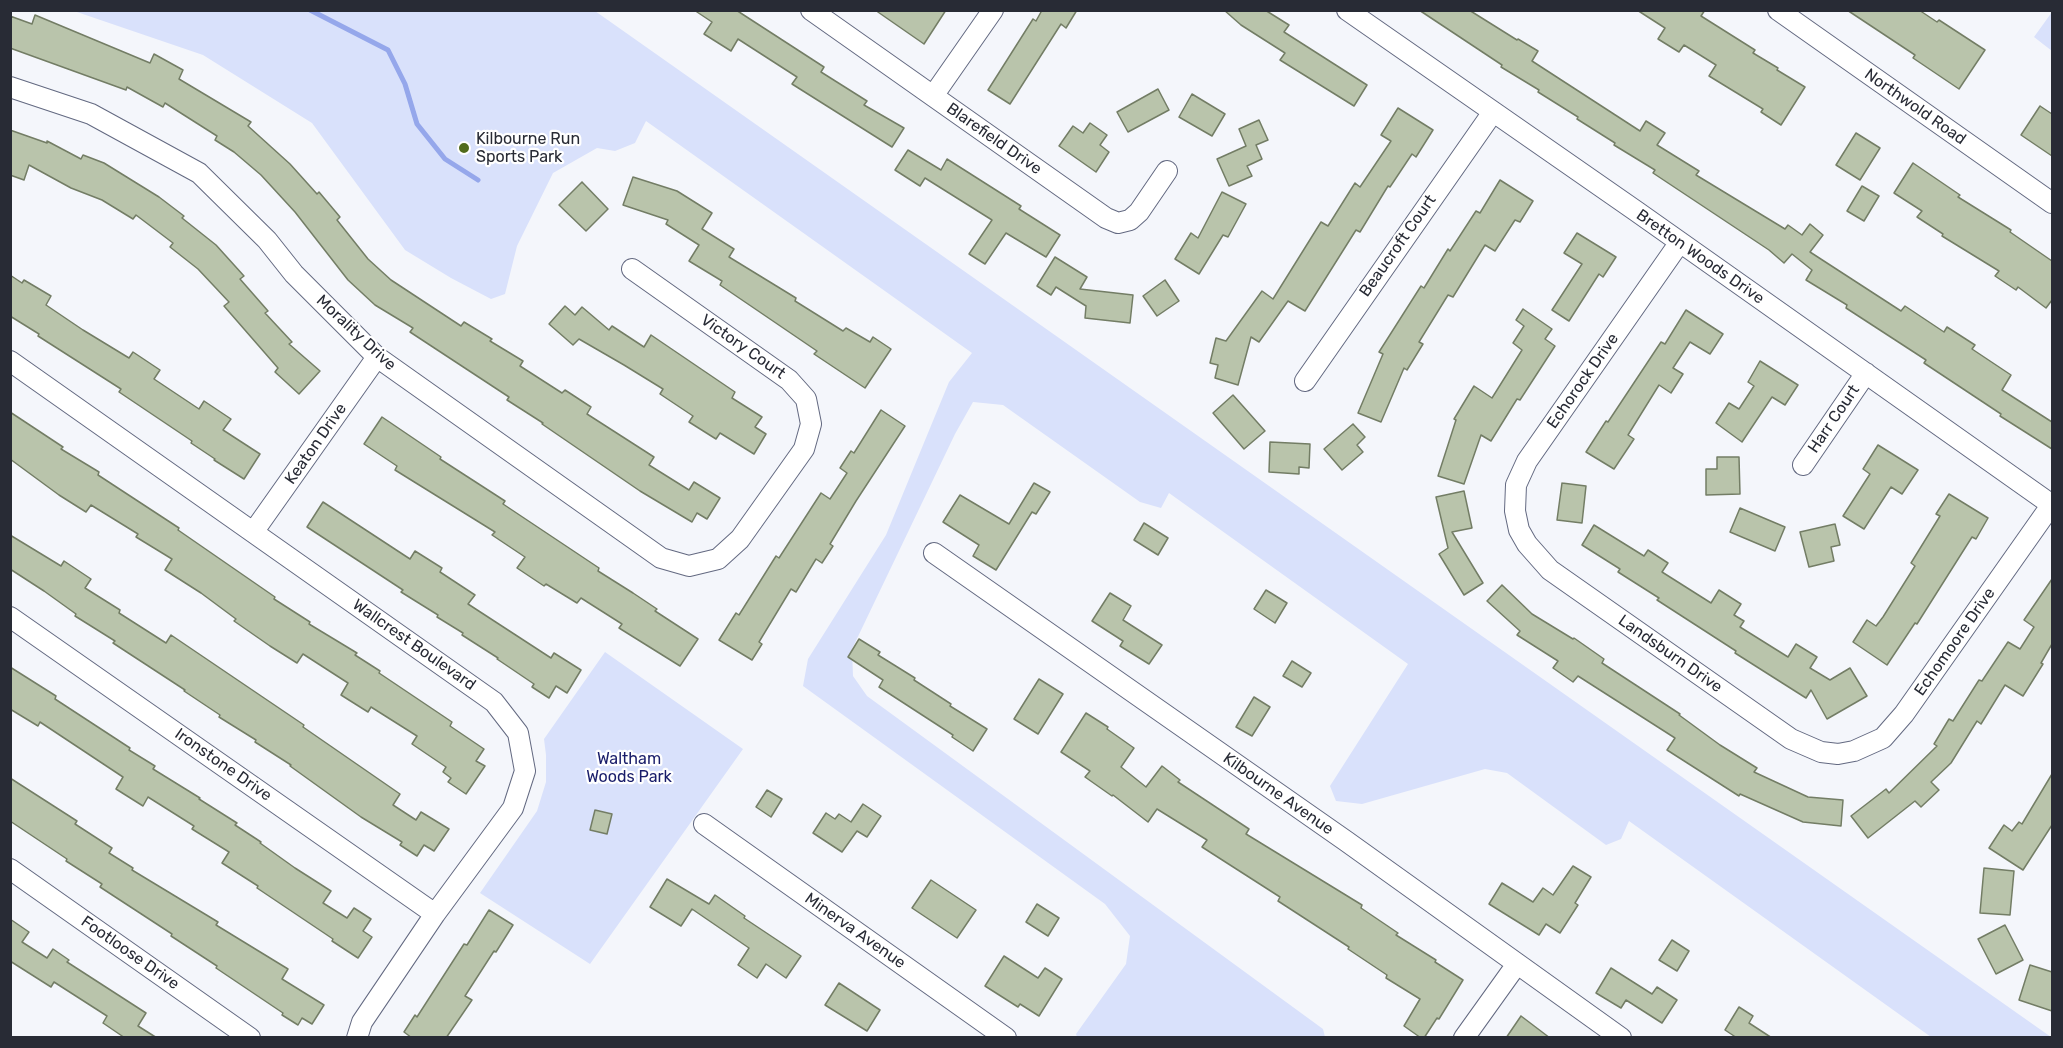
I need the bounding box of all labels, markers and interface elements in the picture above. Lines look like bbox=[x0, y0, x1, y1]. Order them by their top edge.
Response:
street label: Northwold Road bbox=[1861, 65, 1969, 149]
street label: Blarefield Drive bbox=[943, 99, 1045, 179]
place label: Kilbourne Run Sports Park bbox=[476, 129, 580, 167]
marker: Kilbourne Run Sports Park bbox=[457, 141, 471, 155]
street label: Beaucroft Court bbox=[1356, 191, 1440, 301]
street label: Bretton Woods Drive bbox=[1632, 206, 1768, 308]
street label: Morality Drive bbox=[312, 291, 400, 375]
street label: Victory Court bbox=[697, 311, 789, 383]
street label: Echorock Drive bbox=[1543, 330, 1623, 432]
street label: Harr Court bbox=[1804, 381, 1864, 457]
street label: Keaton Drive bbox=[281, 400, 351, 488]
street label: Echomoore Drive bbox=[1911, 584, 1999, 700]
street label: Wallcrest Boulevard bbox=[349, 595, 479, 695]
street label: Landsburn Drive bbox=[1614, 611, 1726, 697]
street label: Ironstone Drive bbox=[171, 724, 275, 806]
park label: Waltham Woods Park bbox=[586, 749, 672, 787]
street label: Kilbourne Avenue bbox=[1219, 749, 1337, 839]
street label: Minerva Avenue bbox=[801, 889, 909, 973]
street label: Footloose Drive bbox=[77, 912, 183, 994]

